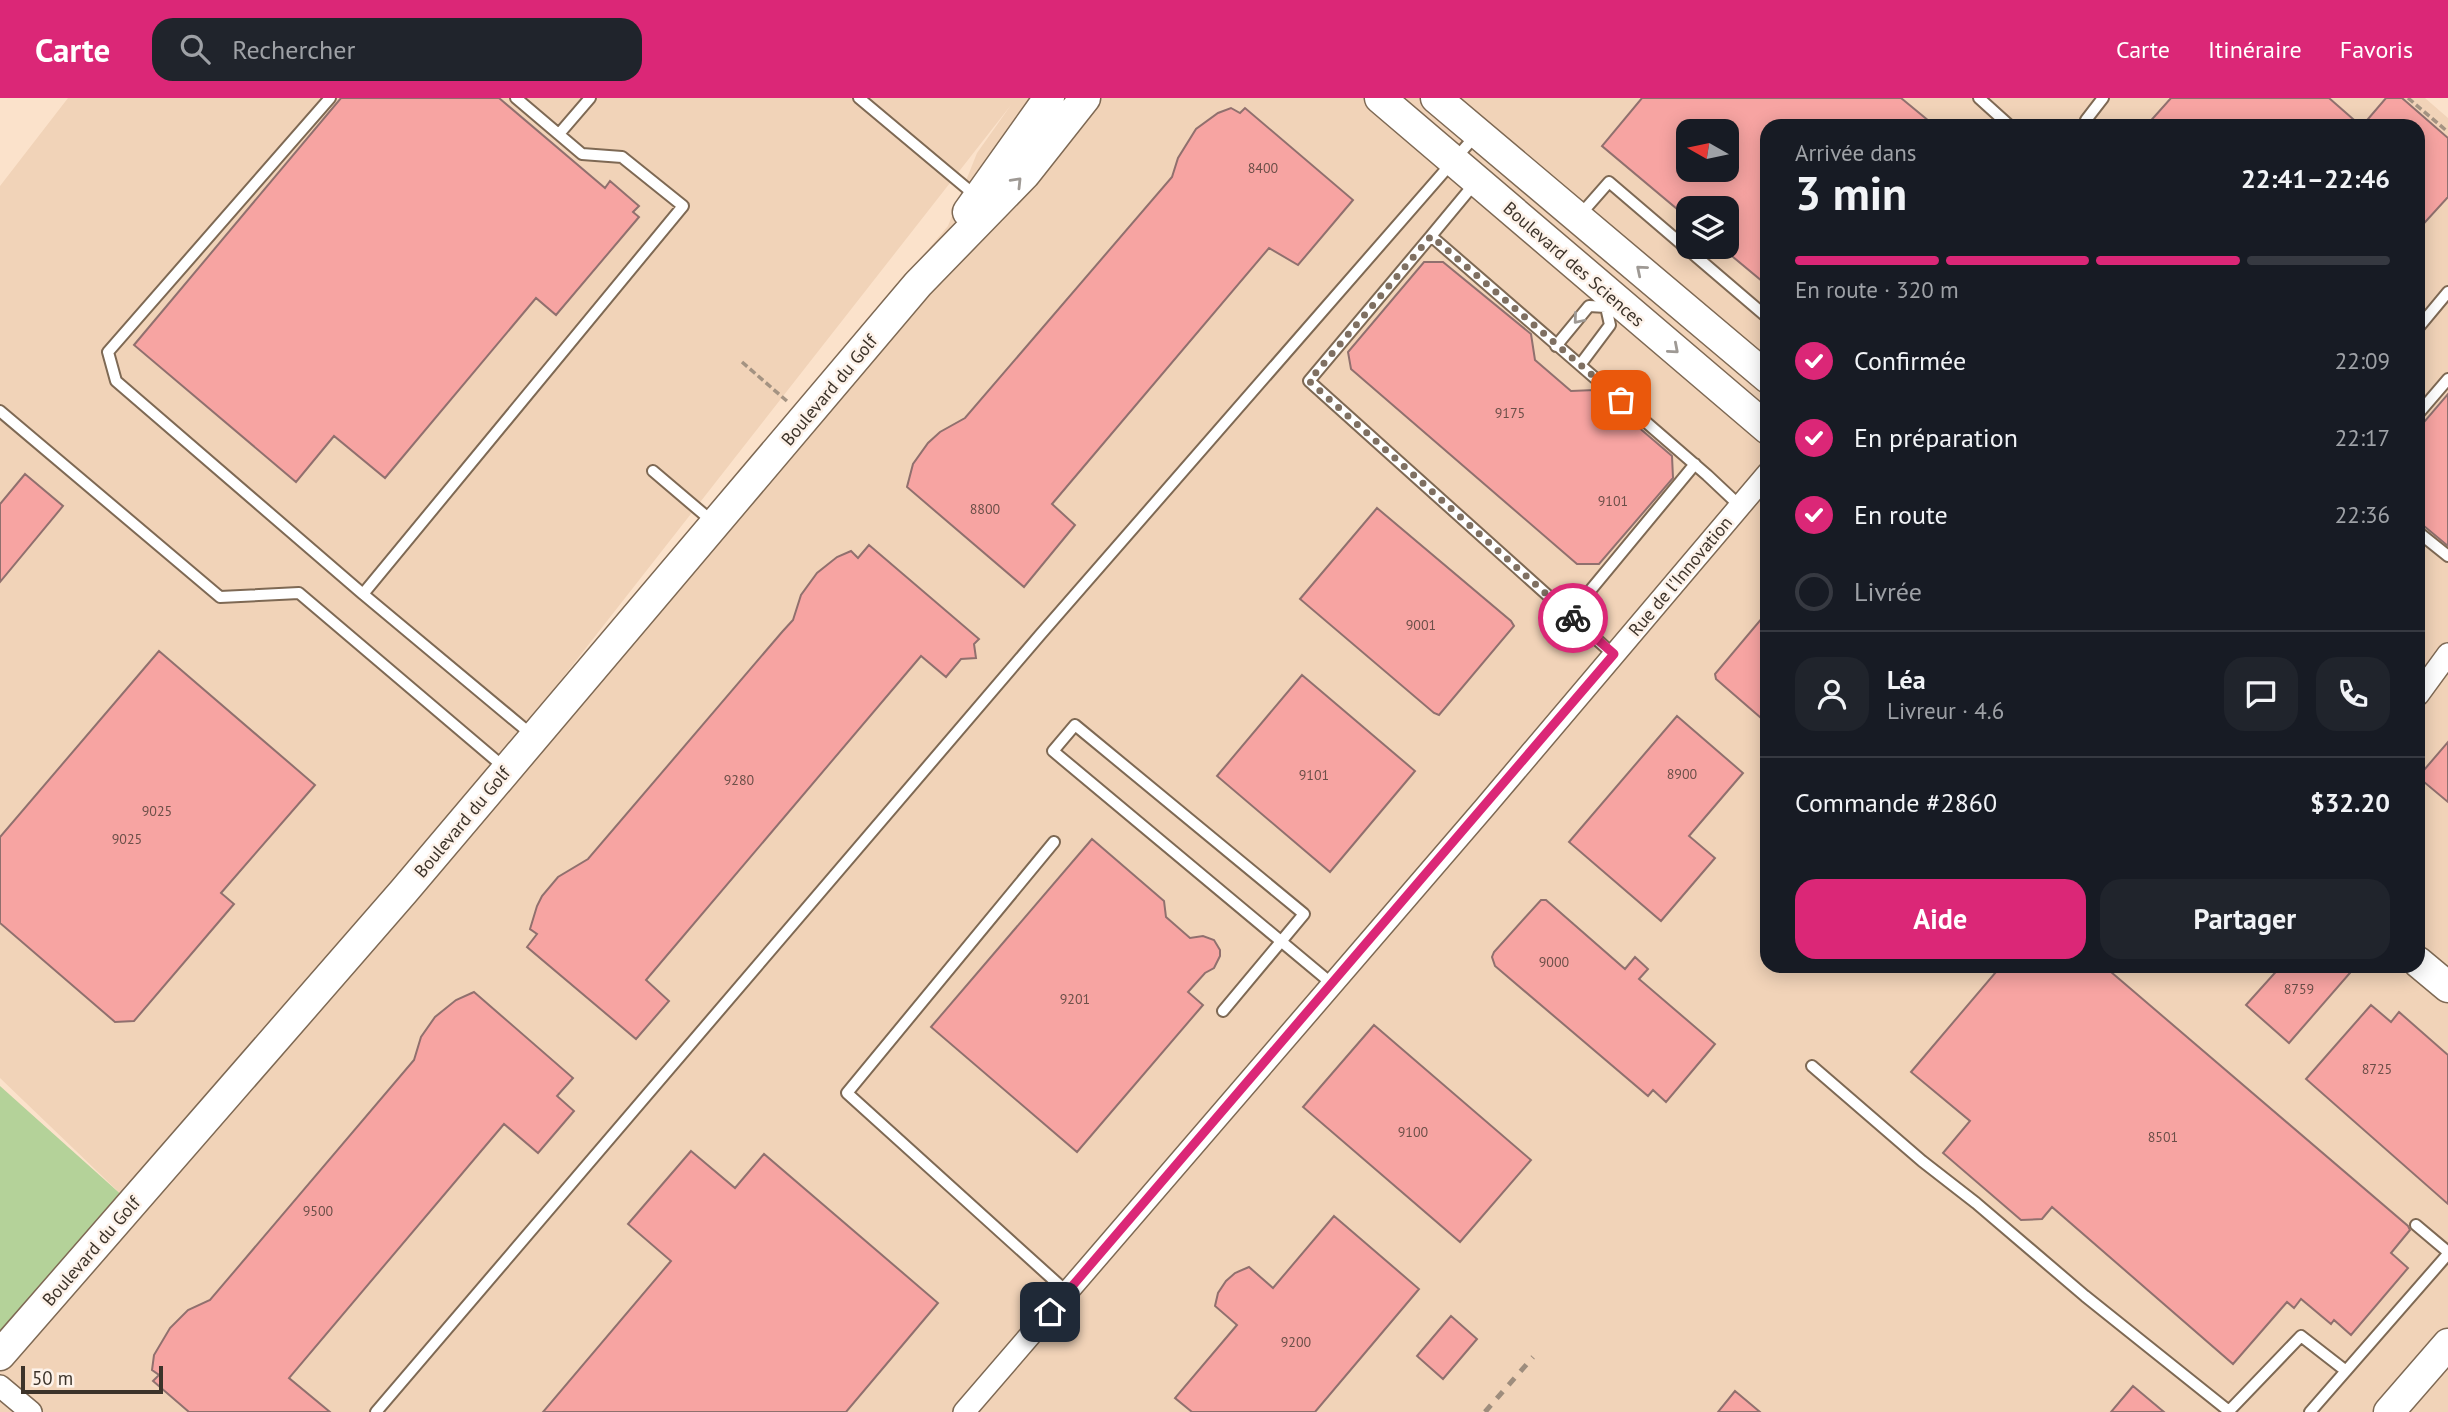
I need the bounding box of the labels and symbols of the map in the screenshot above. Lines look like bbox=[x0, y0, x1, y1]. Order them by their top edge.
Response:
north arrow bbox=[1676, 119, 1740, 182]
house number: 8400 bbox=[1248, 159, 1279, 177]
one-way arrow bbox=[1009, 178, 1022, 191]
street label: Boulevard des Sciences bbox=[1499, 197, 1649, 331]
one-way arrow bbox=[1636, 266, 1648, 279]
one-way arrow bbox=[1574, 311, 1586, 324]
street label: Boulevard du Golf bbox=[776, 329, 883, 450]
one-way arrow bbox=[1666, 341, 1679, 353]
pin bbox=[1591, 370, 1651, 430]
house number: 9175 bbox=[1495, 404, 1525, 422]
house number: 9101 bbox=[1598, 492, 1628, 510]
house number: 8800 bbox=[970, 500, 1001, 518]
street label: Rue de l'Innovation bbox=[1623, 511, 1737, 641]
courier bbox=[1538, 583, 1608, 653]
house number: 9001 bbox=[1406, 616, 1436, 634]
street label: Boulevard du Golf bbox=[409, 761, 516, 882]
house number: 8900 bbox=[1667, 765, 1698, 783]
house number: 9101 bbox=[1299, 766, 1329, 784]
house number: 9280 bbox=[724, 771, 755, 789]
house number: 9025 bbox=[142, 802, 172, 820]
house number: 9025 bbox=[112, 830, 142, 848]
house number: 9000 bbox=[1539, 953, 1570, 971]
house number: 8759 bbox=[2284, 980, 2314, 998]
house number: 9201 bbox=[1060, 990, 1090, 1008]
house number: 8725 bbox=[2362, 1060, 2392, 1078]
house number: 9100 bbox=[1398, 1123, 1429, 1141]
house number: 8501 bbox=[2148, 1128, 2178, 1146]
street label: Boulevard du Golf bbox=[37, 1190, 146, 1311]
house number: 9500 bbox=[303, 1202, 334, 1220]
pin bbox=[1020, 1282, 1080, 1342]
house number: 9200 bbox=[1281, 1333, 1312, 1351]
scale bar bbox=[21, 1363, 163, 1395]

